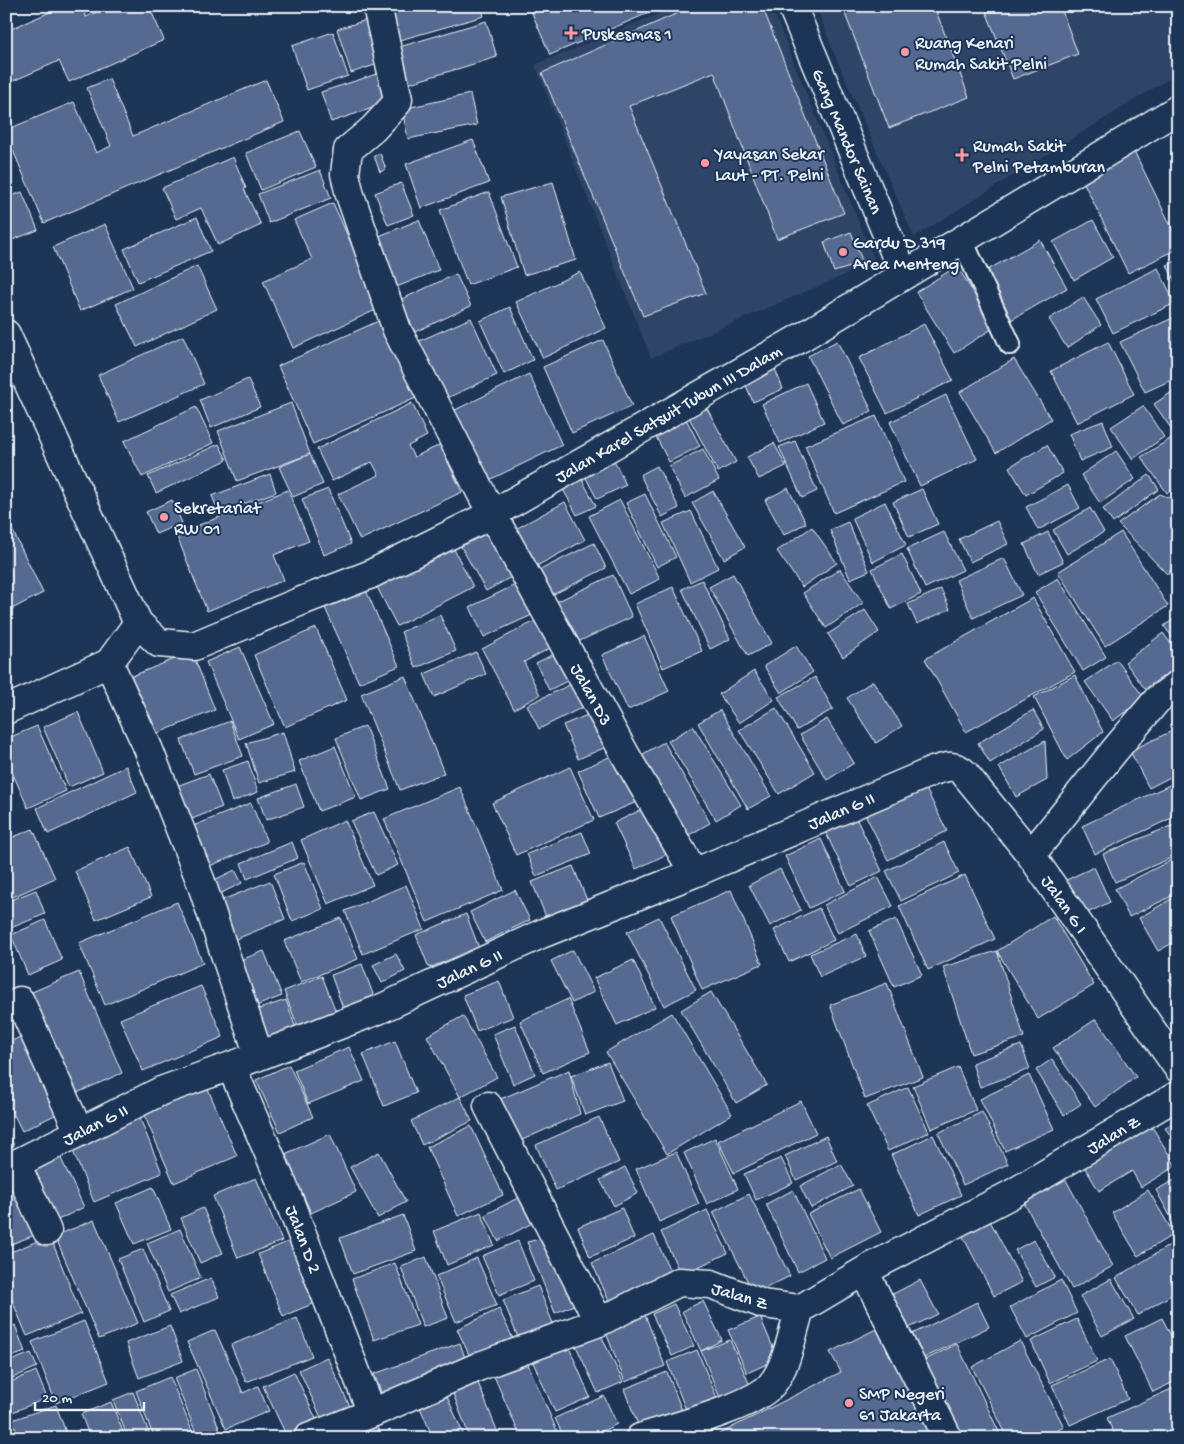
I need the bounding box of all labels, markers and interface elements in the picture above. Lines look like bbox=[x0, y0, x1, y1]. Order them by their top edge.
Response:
place label: Puskesmas 1 bbox=[581, 25, 672, 46]
marker: Puskesmas 1 bbox=[564, 26, 578, 40]
place label: Ruang Kenari Rumah Sakit Pelni bbox=[915, 34, 1047, 76]
marker: Ruang Kenari Rumah Sakit Pelni bbox=[899, 46, 911, 58]
street label: Gang Mandor Sainan bbox=[806, 66, 886, 218]
place label: Rumah Sakit Pelni Petamburan bbox=[972, 137, 1106, 179]
place label: Yayasan Sekar Laut - PT. Pelni bbox=[713, 145, 825, 187]
marker: Rumah Sakit Pelni Petamburan bbox=[955, 148, 969, 162]
marker: Yayasan Sekar Laut - PT. Pelni bbox=[699, 157, 711, 169]
place label: Gardu D 319 Area Menteng bbox=[853, 234, 959, 276]
marker: Gardu D 319 Area Menteng bbox=[837, 246, 849, 258]
street label: Jalan Karel Satsuit Tubun III Dalam bbox=[552, 341, 786, 489]
place label: Sekretariat RW 01 bbox=[174, 499, 262, 541]
marker: Sekretariat RW 01 bbox=[158, 511, 170, 523]
street label: Jalan D3 bbox=[564, 661, 615, 730]
street label: Jalan G II bbox=[805, 789, 879, 836]
street label: Jalan G I bbox=[1035, 872, 1091, 939]
street label: Jalan G II bbox=[434, 946, 506, 995]
street label: Jalan G II bbox=[60, 1101, 132, 1152]
street label: Jalan Z bbox=[1084, 1112, 1145, 1160]
street label: Jalan D 2 bbox=[279, 1203, 324, 1277]
street label: Jalan Z bbox=[708, 1279, 770, 1316]
scale bar bbox=[35, 1379, 144, 1411]
place label: SMP Negeri 61 Jakarta bbox=[859, 1385, 945, 1427]
text: 20 m bbox=[42, 1390, 72, 1408]
marker: SMP Negeri 61 Jakarta bbox=[843, 1397, 855, 1409]

